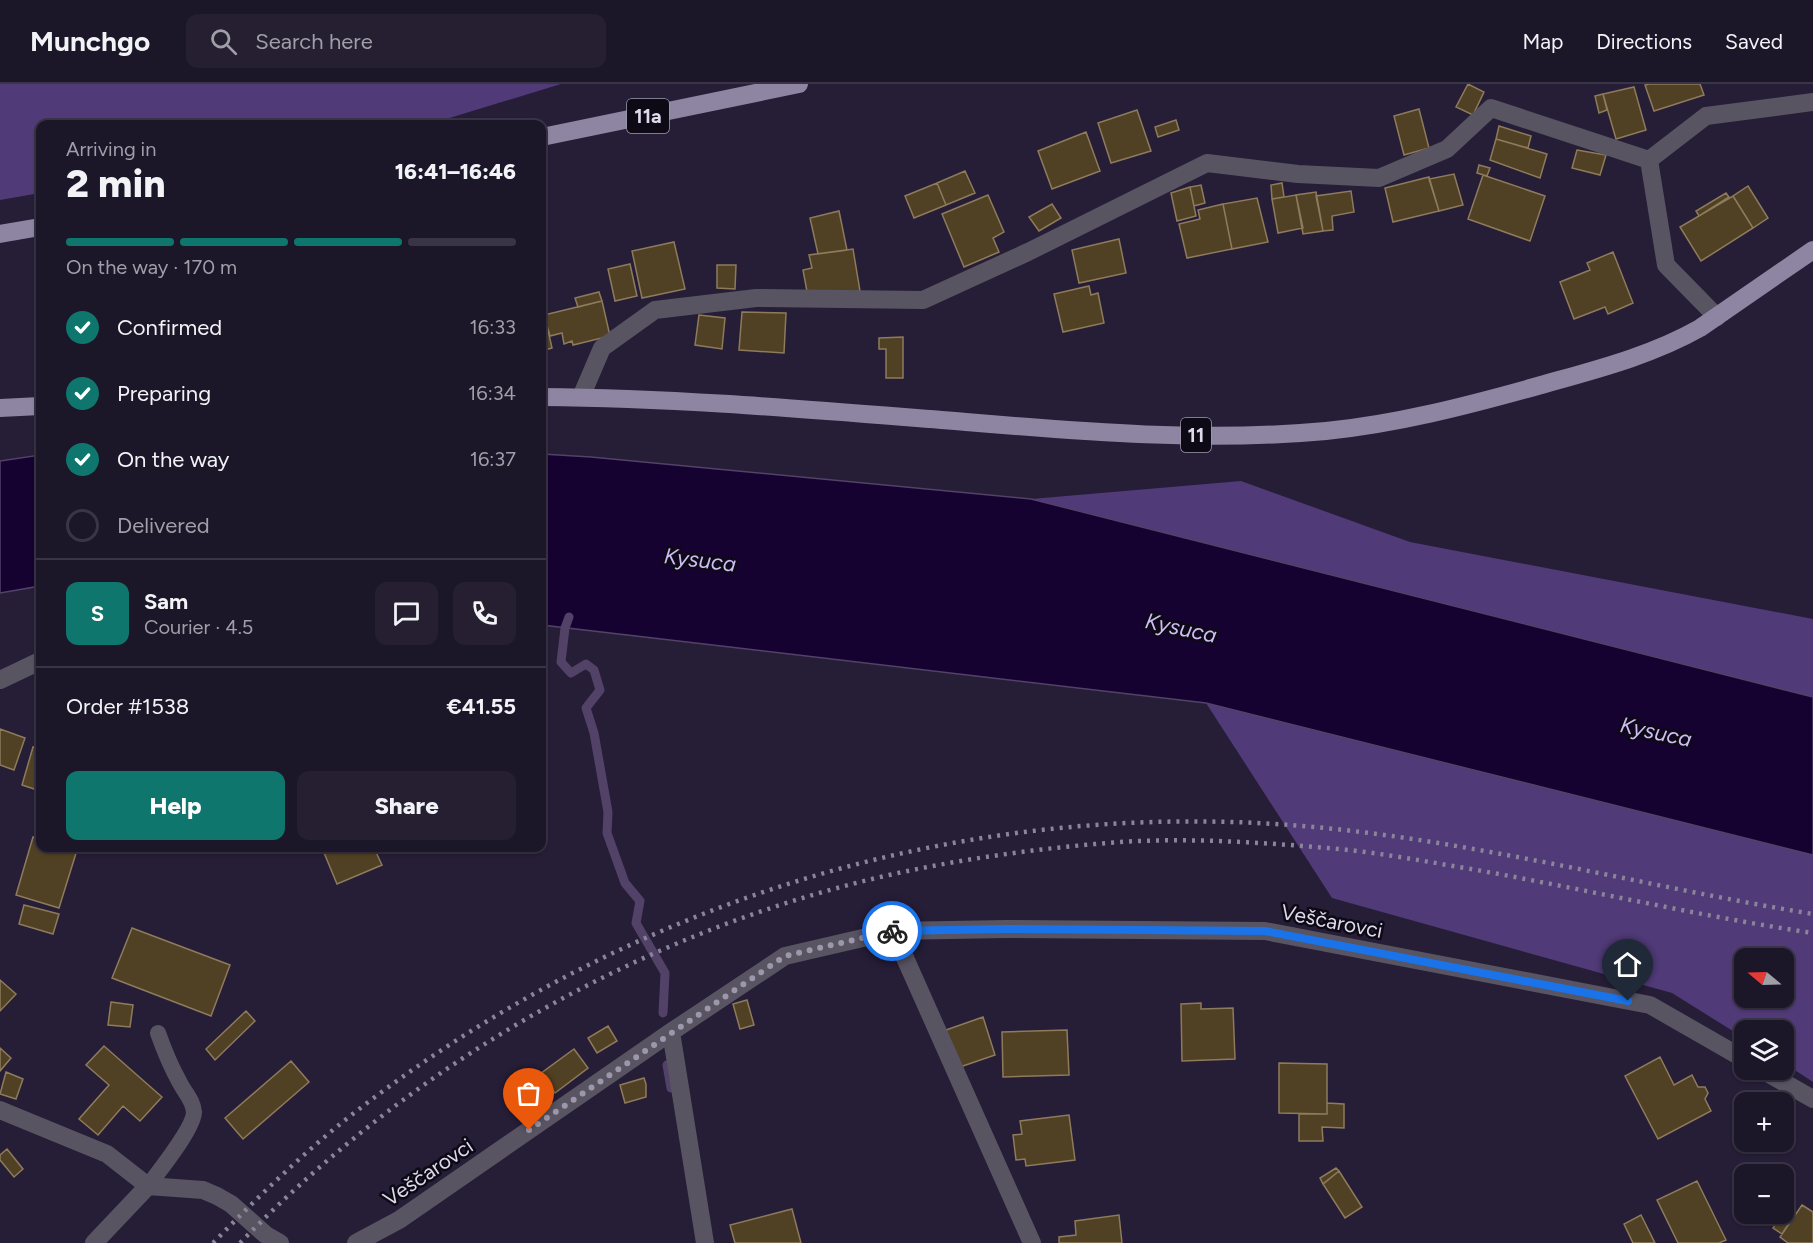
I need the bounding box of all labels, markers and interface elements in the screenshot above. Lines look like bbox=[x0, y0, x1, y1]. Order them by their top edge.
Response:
search box bbox=[186, 14, 606, 68]
text: Munchgo bbox=[30, 24, 150, 58]
icon: search bbox=[207, 25, 240, 58]
text: Search here bbox=[255, 28, 373, 55]
text: Map bbox=[1522, 29, 1563, 54]
text: Directions bbox=[1596, 29, 1692, 54]
text: Saved bbox=[1725, 29, 1783, 54]
road number: 11a bbox=[627, 99, 669, 133]
text: Arriving in bbox=[66, 137, 156, 161]
text: 16:41–16:46 bbox=[395, 158, 516, 185]
text: 2 min bbox=[66, 160, 166, 207]
text: On the way · 170 m bbox=[66, 255, 237, 279]
icon: check bbox=[66, 311, 99, 344]
text: Confirmed bbox=[117, 314, 222, 341]
text: 16:33 bbox=[470, 315, 516, 339]
icon: check bbox=[66, 377, 99, 410]
text: Preparing bbox=[117, 380, 211, 407]
text: 16:34 bbox=[468, 381, 516, 405]
road number: 11 bbox=[1181, 418, 1211, 452]
icon: check bbox=[66, 443, 99, 476]
text: On the way bbox=[117, 446, 229, 473]
text: 16:37 bbox=[470, 447, 516, 471]
text: Delivered bbox=[117, 512, 210, 539]
water label: Kysuca bbox=[662, 542, 738, 578]
button: chat bbox=[375, 582, 438, 645]
button: phone bbox=[453, 582, 516, 645]
text: Sam bbox=[144, 588, 188, 615]
text: S bbox=[91, 600, 104, 627]
water label: Kysuca bbox=[1143, 607, 1219, 649]
text: Courier · 4.5 bbox=[144, 615, 253, 639]
text: Order #1538 bbox=[66, 693, 189, 720]
text: €41.55 bbox=[446, 693, 516, 720]
water label: Kysuca bbox=[1618, 711, 1694, 753]
button: Help bbox=[66, 771, 285, 840]
button: Share bbox=[297, 771, 516, 840]
street label: Veščarovci bbox=[1279, 899, 1385, 943]
courier bbox=[862, 901, 922, 961]
icon: bike bbox=[876, 915, 909, 948]
pin bbox=[1602, 939, 1653, 1001]
icon: home bbox=[1611, 948, 1644, 981]
north arrow bbox=[1734, 948, 1794, 1008]
map controls bbox=[1734, 948, 1794, 1224]
button: layers bbox=[1734, 1020, 1794, 1080]
pin bbox=[503, 1068, 554, 1130]
icon: bag bbox=[512, 1077, 545, 1110]
button: + bbox=[1734, 1092, 1794, 1152]
street label: Veščarovci bbox=[378, 1133, 478, 1211]
button: − bbox=[1734, 1164, 1794, 1224]

